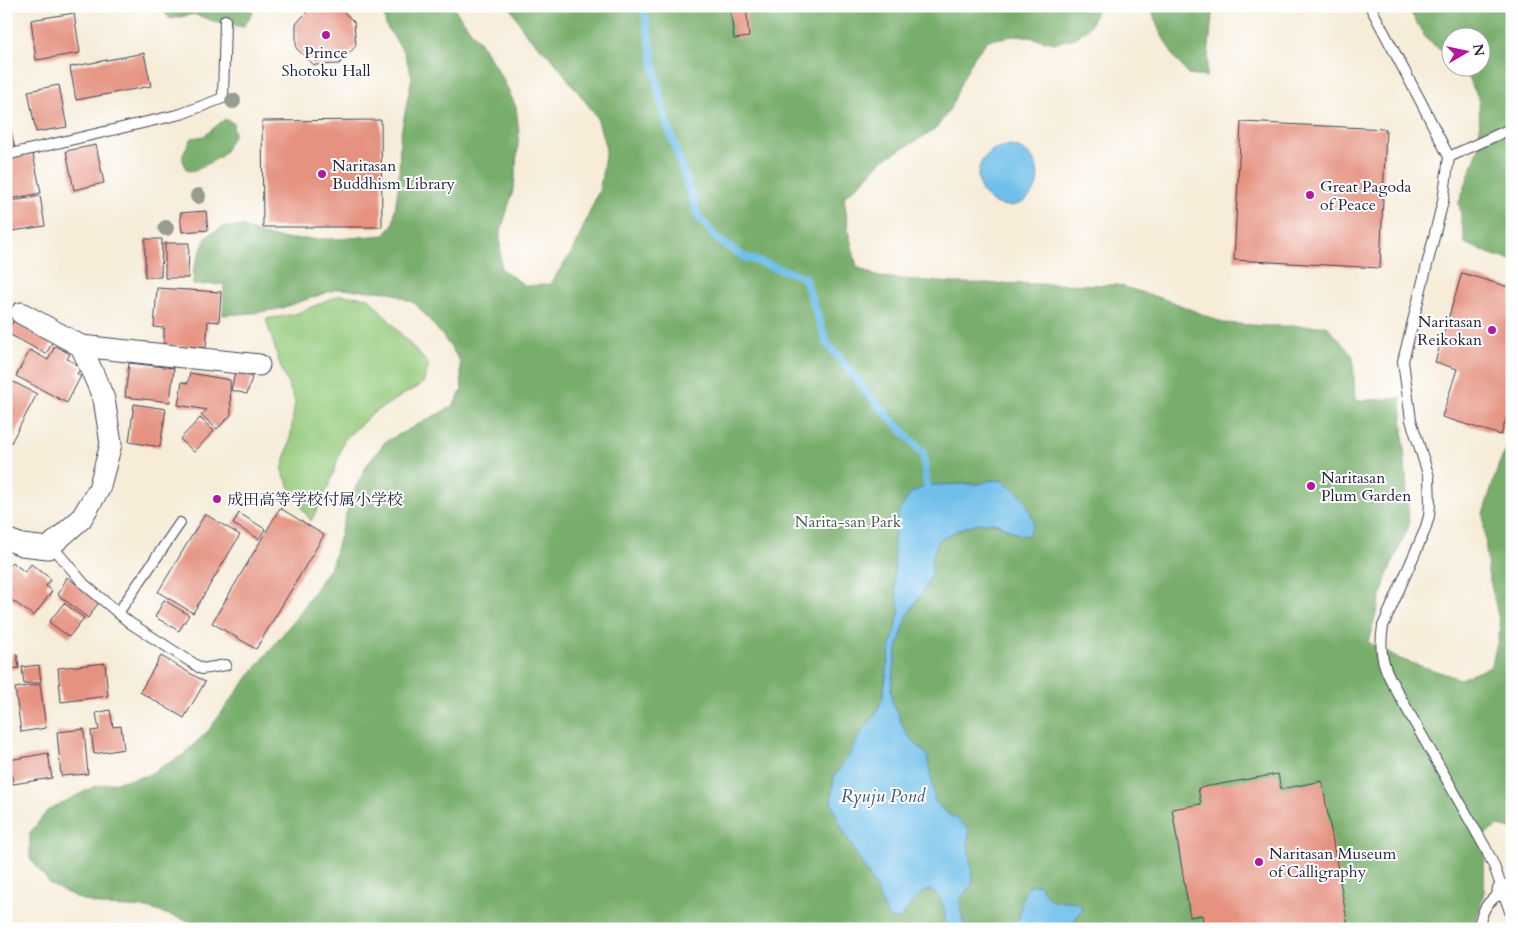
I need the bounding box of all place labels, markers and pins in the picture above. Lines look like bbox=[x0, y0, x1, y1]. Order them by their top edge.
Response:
marker: Prince Shotoku Hall bbox=[320, 29, 332, 41]
place label: Prince Shotoku Hall bbox=[281, 42, 371, 82]
place label: Naritasan Buddhism Library bbox=[332, 155, 456, 195]
marker: Naritasan Buddhism Library bbox=[316, 168, 328, 180]
place label: Great Pagoda of Peace bbox=[1320, 176, 1412, 216]
marker: Great Pagoda of Peace bbox=[1304, 189, 1316, 201]
place label: Naritasan Reikokan bbox=[1417, 311, 1482, 351]
marker: Naritasan Reikokan bbox=[1486, 324, 1498, 336]
place label: Naritasan Plum Garden bbox=[1321, 467, 1411, 507]
marker: Naritasan Plum Garden bbox=[1305, 480, 1317, 492]
place label: 成田高等学校付属小学校 bbox=[227, 489, 403, 511]
marker: 成田高等学校付属小学校 bbox=[211, 493, 223, 505]
place label: Naritasan Museum of Calligraphy bbox=[1269, 843, 1397, 883]
marker: Naritasan Museum of Calligraphy bbox=[1253, 856, 1265, 868]

